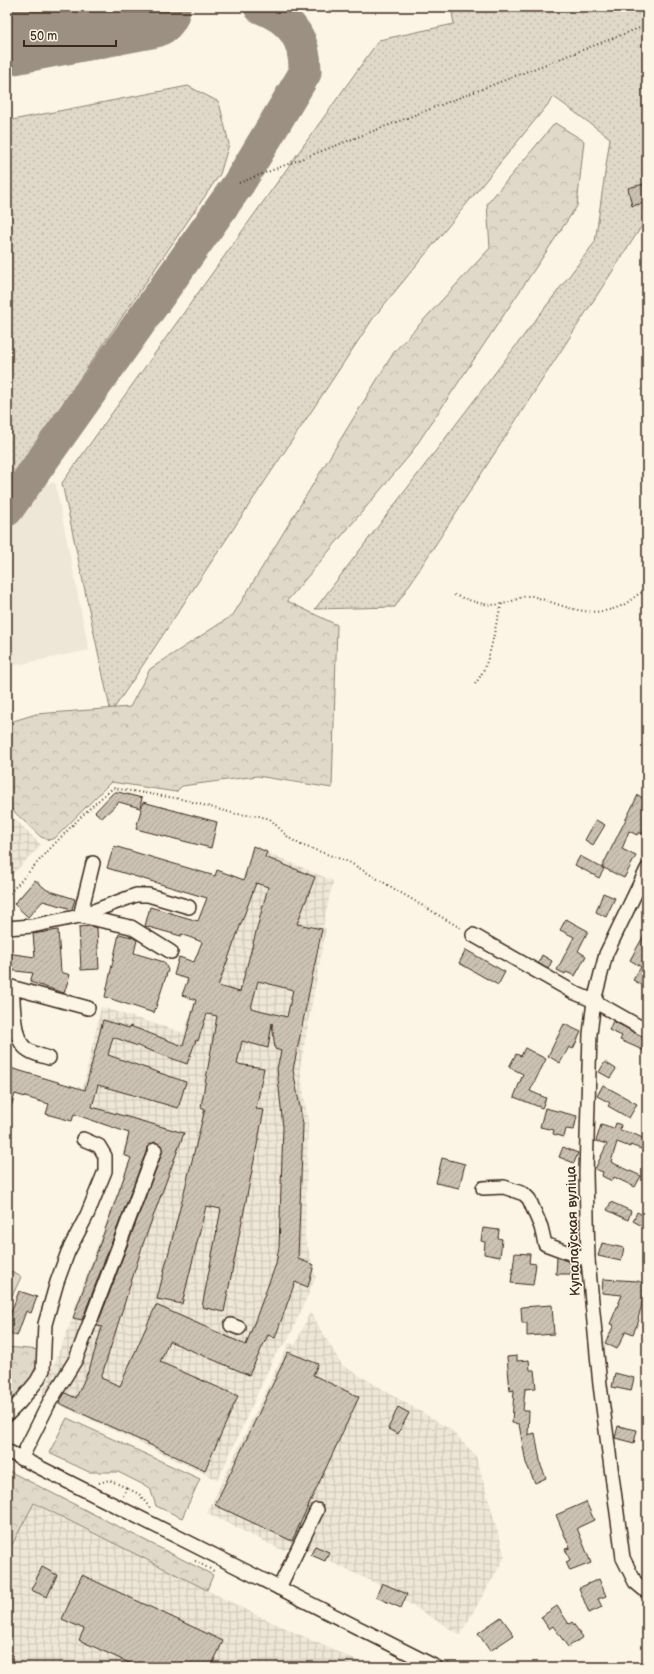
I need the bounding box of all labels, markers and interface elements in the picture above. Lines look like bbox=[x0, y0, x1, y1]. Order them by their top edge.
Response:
scale bar bbox=[24, 22, 116, 48]
text: 50 m bbox=[30, 29, 57, 44]
street label: Купалаўская вуліца bbox=[562, 1165, 584, 1296]

